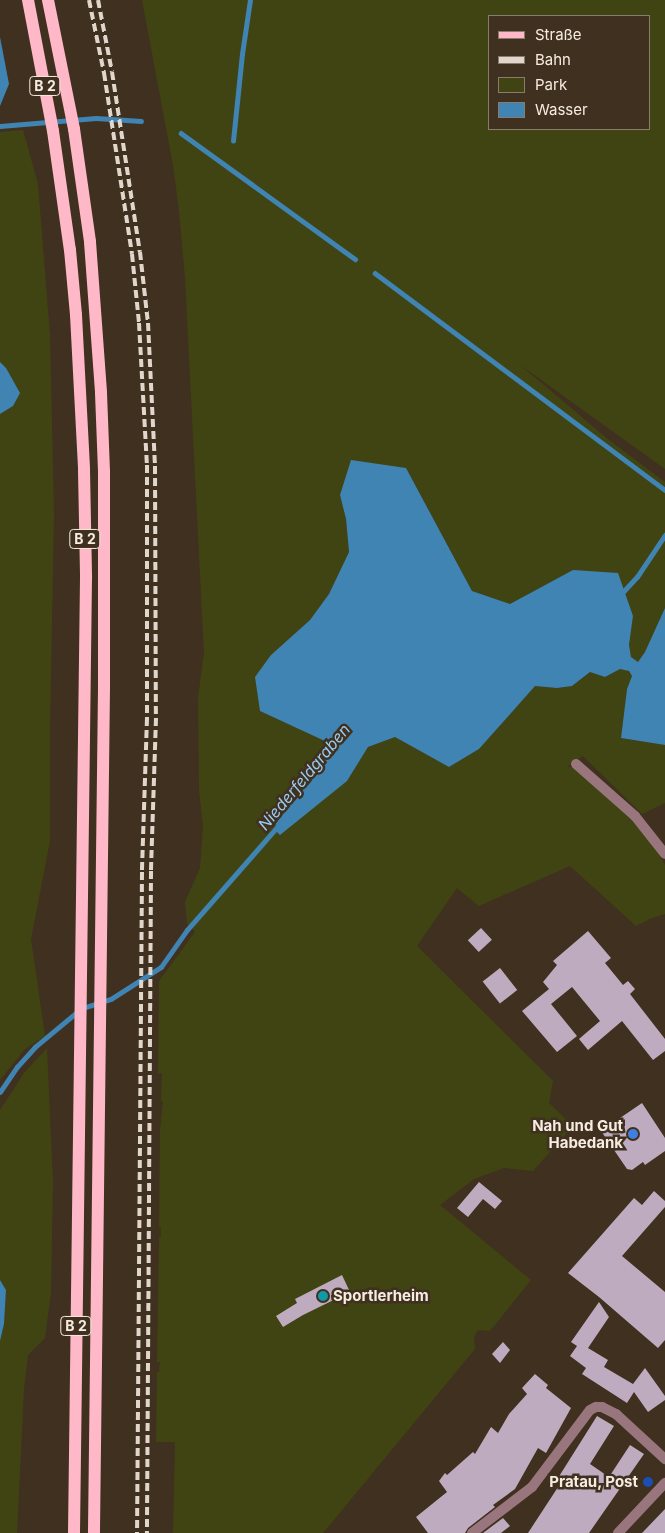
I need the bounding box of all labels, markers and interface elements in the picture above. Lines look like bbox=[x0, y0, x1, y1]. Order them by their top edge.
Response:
legend bbox=[488, 15, 650, 130]
text: Straße bbox=[535, 25, 582, 44]
text: Bahn bbox=[535, 50, 571, 69]
road number: B 2 bbox=[29, 74, 61, 98]
text: Park bbox=[535, 75, 567, 94]
text: Wasser bbox=[535, 100, 588, 119]
road number: B 2 bbox=[69, 528, 101, 550]
water label: Niederfeldgraben bbox=[254, 720, 354, 834]
place label: Nah und Gut Habedank bbox=[532, 1116, 623, 1151]
marker: Nah und Gut Habedank bbox=[627, 1128, 639, 1140]
place label: Sportlerheim bbox=[333, 1287, 429, 1305]
marker: Sportlerheim bbox=[317, 1290, 329, 1302]
road number: B 2 bbox=[60, 1314, 92, 1338]
place label: Pratau, Post bbox=[549, 1473, 638, 1491]
marker: Pratau, Post bbox=[642, 1476, 654, 1488]

